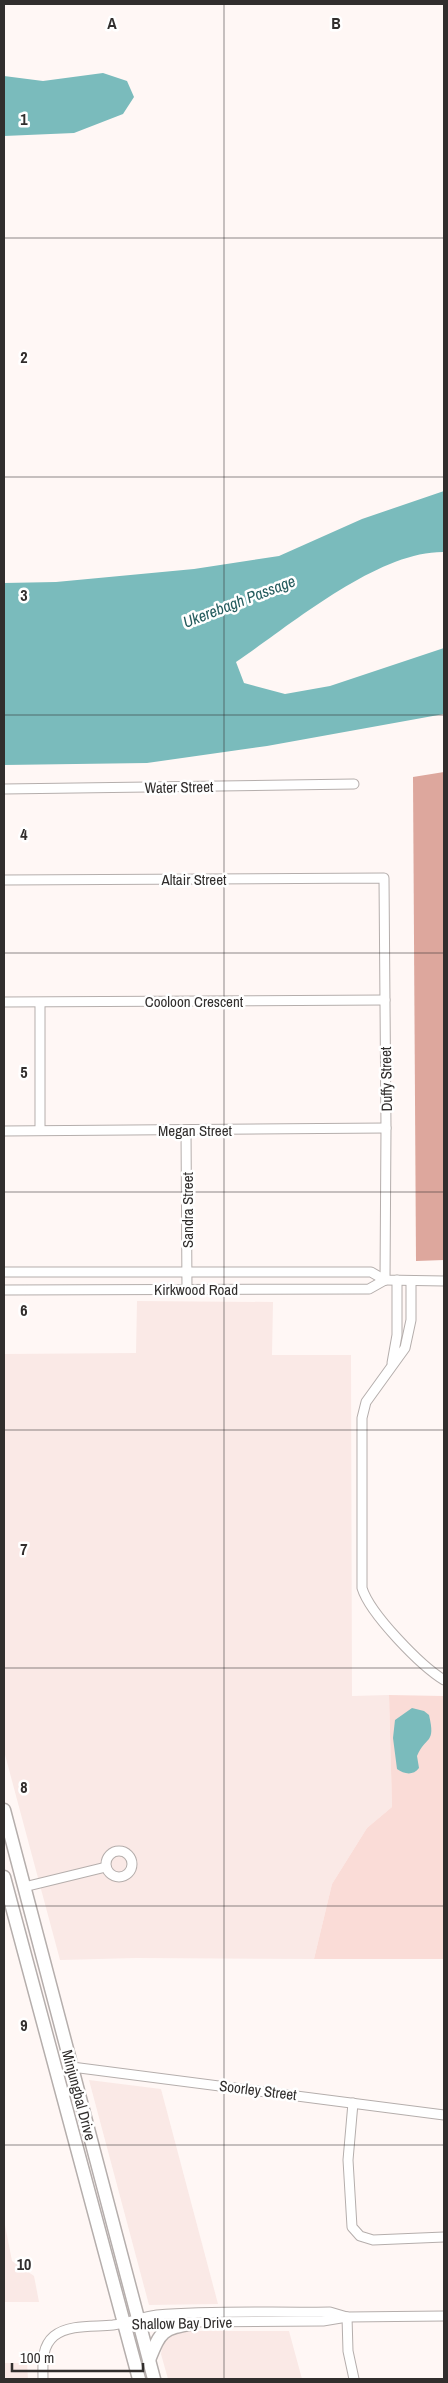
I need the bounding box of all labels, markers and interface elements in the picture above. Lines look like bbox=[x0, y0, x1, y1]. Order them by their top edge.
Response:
text: A bbox=[107, 12, 117, 34]
text: B bbox=[331, 12, 341, 34]
text: 1 bbox=[20, 108, 28, 130]
text: 2 bbox=[20, 346, 28, 368]
water label: Ukerebagh Passage bbox=[180, 569, 298, 633]
text: 3 bbox=[20, 584, 28, 606]
street label: Water Street bbox=[145, 776, 214, 798]
text: 4 bbox=[20, 823, 28, 845]
street label: Altair Street bbox=[161, 869, 227, 890]
street label: Cooloon Crescent bbox=[145, 991, 244, 1012]
street label: Duffy Street bbox=[375, 1046, 397, 1112]
text: 5 bbox=[20, 1061, 28, 1083]
street label: Megan Street bbox=[158, 1120, 232, 1141]
street label: Sandra Street bbox=[177, 1171, 198, 1248]
street label: Kirkwood Road bbox=[154, 1279, 238, 1300]
text: 6 bbox=[20, 1299, 28, 1321]
text: 7 bbox=[20, 1538, 28, 1560]
text: 8 bbox=[20, 1776, 28, 1798]
text: 9 bbox=[20, 2014, 28, 2036]
street label: Minjungbal Drive bbox=[57, 2047, 101, 2143]
street label: Soorley Street bbox=[218, 2075, 299, 2105]
text: 10 bbox=[17, 2253, 31, 2275]
street label: Shallow Bay Drive bbox=[132, 2312, 233, 2334]
scale bar bbox=[12, 2340, 144, 2372]
text: 100 m bbox=[20, 2347, 54, 2368]

